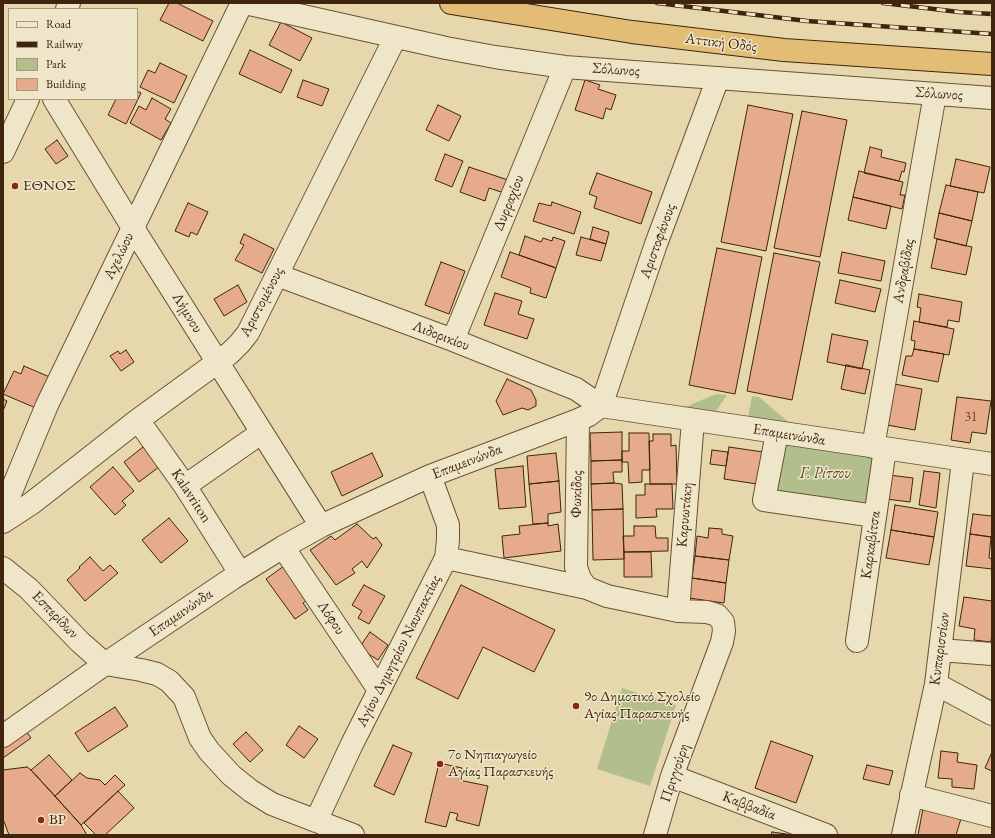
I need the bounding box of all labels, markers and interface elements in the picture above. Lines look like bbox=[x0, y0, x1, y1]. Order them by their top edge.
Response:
legend bbox=[8, 8, 138, 100]
text: Road bbox=[46, 16, 71, 32]
street label: Αττική Οδός bbox=[684, 30, 758, 56]
text: Railway bbox=[46, 36, 83, 52]
text: Park bbox=[46, 56, 66, 72]
street label: Σόλωνος bbox=[592, 59, 640, 81]
text: Building bbox=[46, 76, 86, 92]
street label: Σόλωνος bbox=[915, 83, 963, 105]
street label: Δυρραχίου bbox=[490, 172, 528, 234]
place label: ΕΘΝΟΣ bbox=[23, 177, 75, 195]
marker: ΕΘΝΟΣ bbox=[10, 181, 20, 191]
street label: Αριστοφάνους bbox=[636, 201, 680, 281]
street label: Αχελώου bbox=[100, 230, 138, 282]
street label: Ανδραβίδας bbox=[889, 237, 919, 305]
street label: Αριστομένους bbox=[236, 264, 288, 340]
street label: Λήμνου bbox=[168, 290, 206, 336]
street label: Λιδορικίου bbox=[410, 317, 472, 355]
house number: 31 bbox=[965, 409, 977, 425]
street label: Επαμεινώνδα bbox=[751, 420, 827, 450]
street label: Επαμεινώνδα bbox=[430, 440, 504, 484]
park label: Γ. Ρίτσου bbox=[800, 465, 850, 483]
street label: Kalavriton bbox=[167, 466, 215, 526]
street label: Φωκίδος bbox=[568, 470, 586, 518]
street label: Καρυωτάκη bbox=[673, 482, 697, 548]
street label: Καρκαβίτσα bbox=[857, 510, 885, 580]
street label: Αγίου Δημητρίου Ναυπακτίας bbox=[353, 572, 445, 730]
street label: Επαμεινώνδα bbox=[146, 585, 216, 641]
street label: Εσπερίδων bbox=[28, 587, 82, 643]
street label: Λόφου bbox=[313, 598, 349, 638]
street label: Κυπαρισσίων bbox=[926, 611, 954, 687]
place label: 9ο Δημοτικό Σχολείο Αγίας Παρασκευής bbox=[584, 688, 700, 723]
marker: 9ο Δημοτικό Σχολείο Αγίας Παρασκευής bbox=[571, 701, 581, 711]
street label: Πριγγούρη bbox=[657, 741, 693, 805]
place label: 7ο Νηπιαγωγείο Αγίας Παρασκευής bbox=[448, 746, 554, 781]
marker: 7ο Νηπιαγωγείο Αγίας Παρασκευής bbox=[435, 759, 445, 769]
street label: Καββαδία bbox=[720, 788, 778, 824]
place label: BP bbox=[49, 811, 66, 829]
marker: BP bbox=[36, 815, 46, 825]

